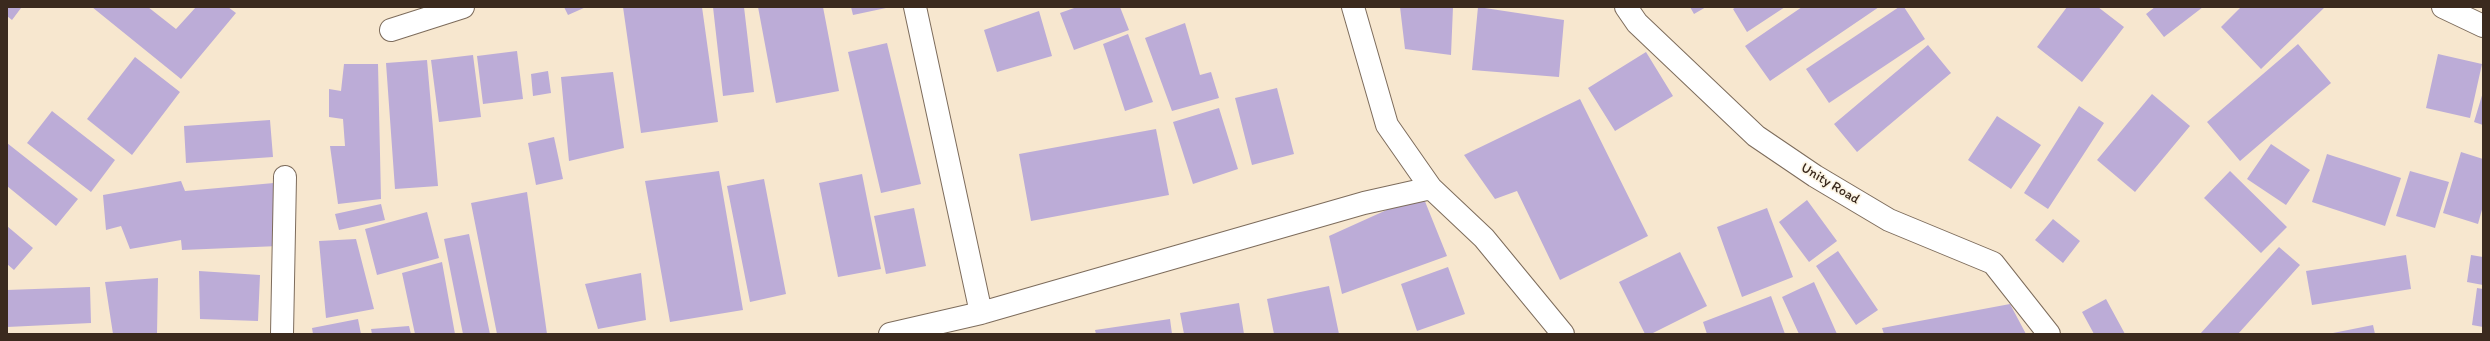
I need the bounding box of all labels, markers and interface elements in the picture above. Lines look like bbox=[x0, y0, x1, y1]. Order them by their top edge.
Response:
street label: Unity Road bbox=[1797, 160, 1863, 208]

